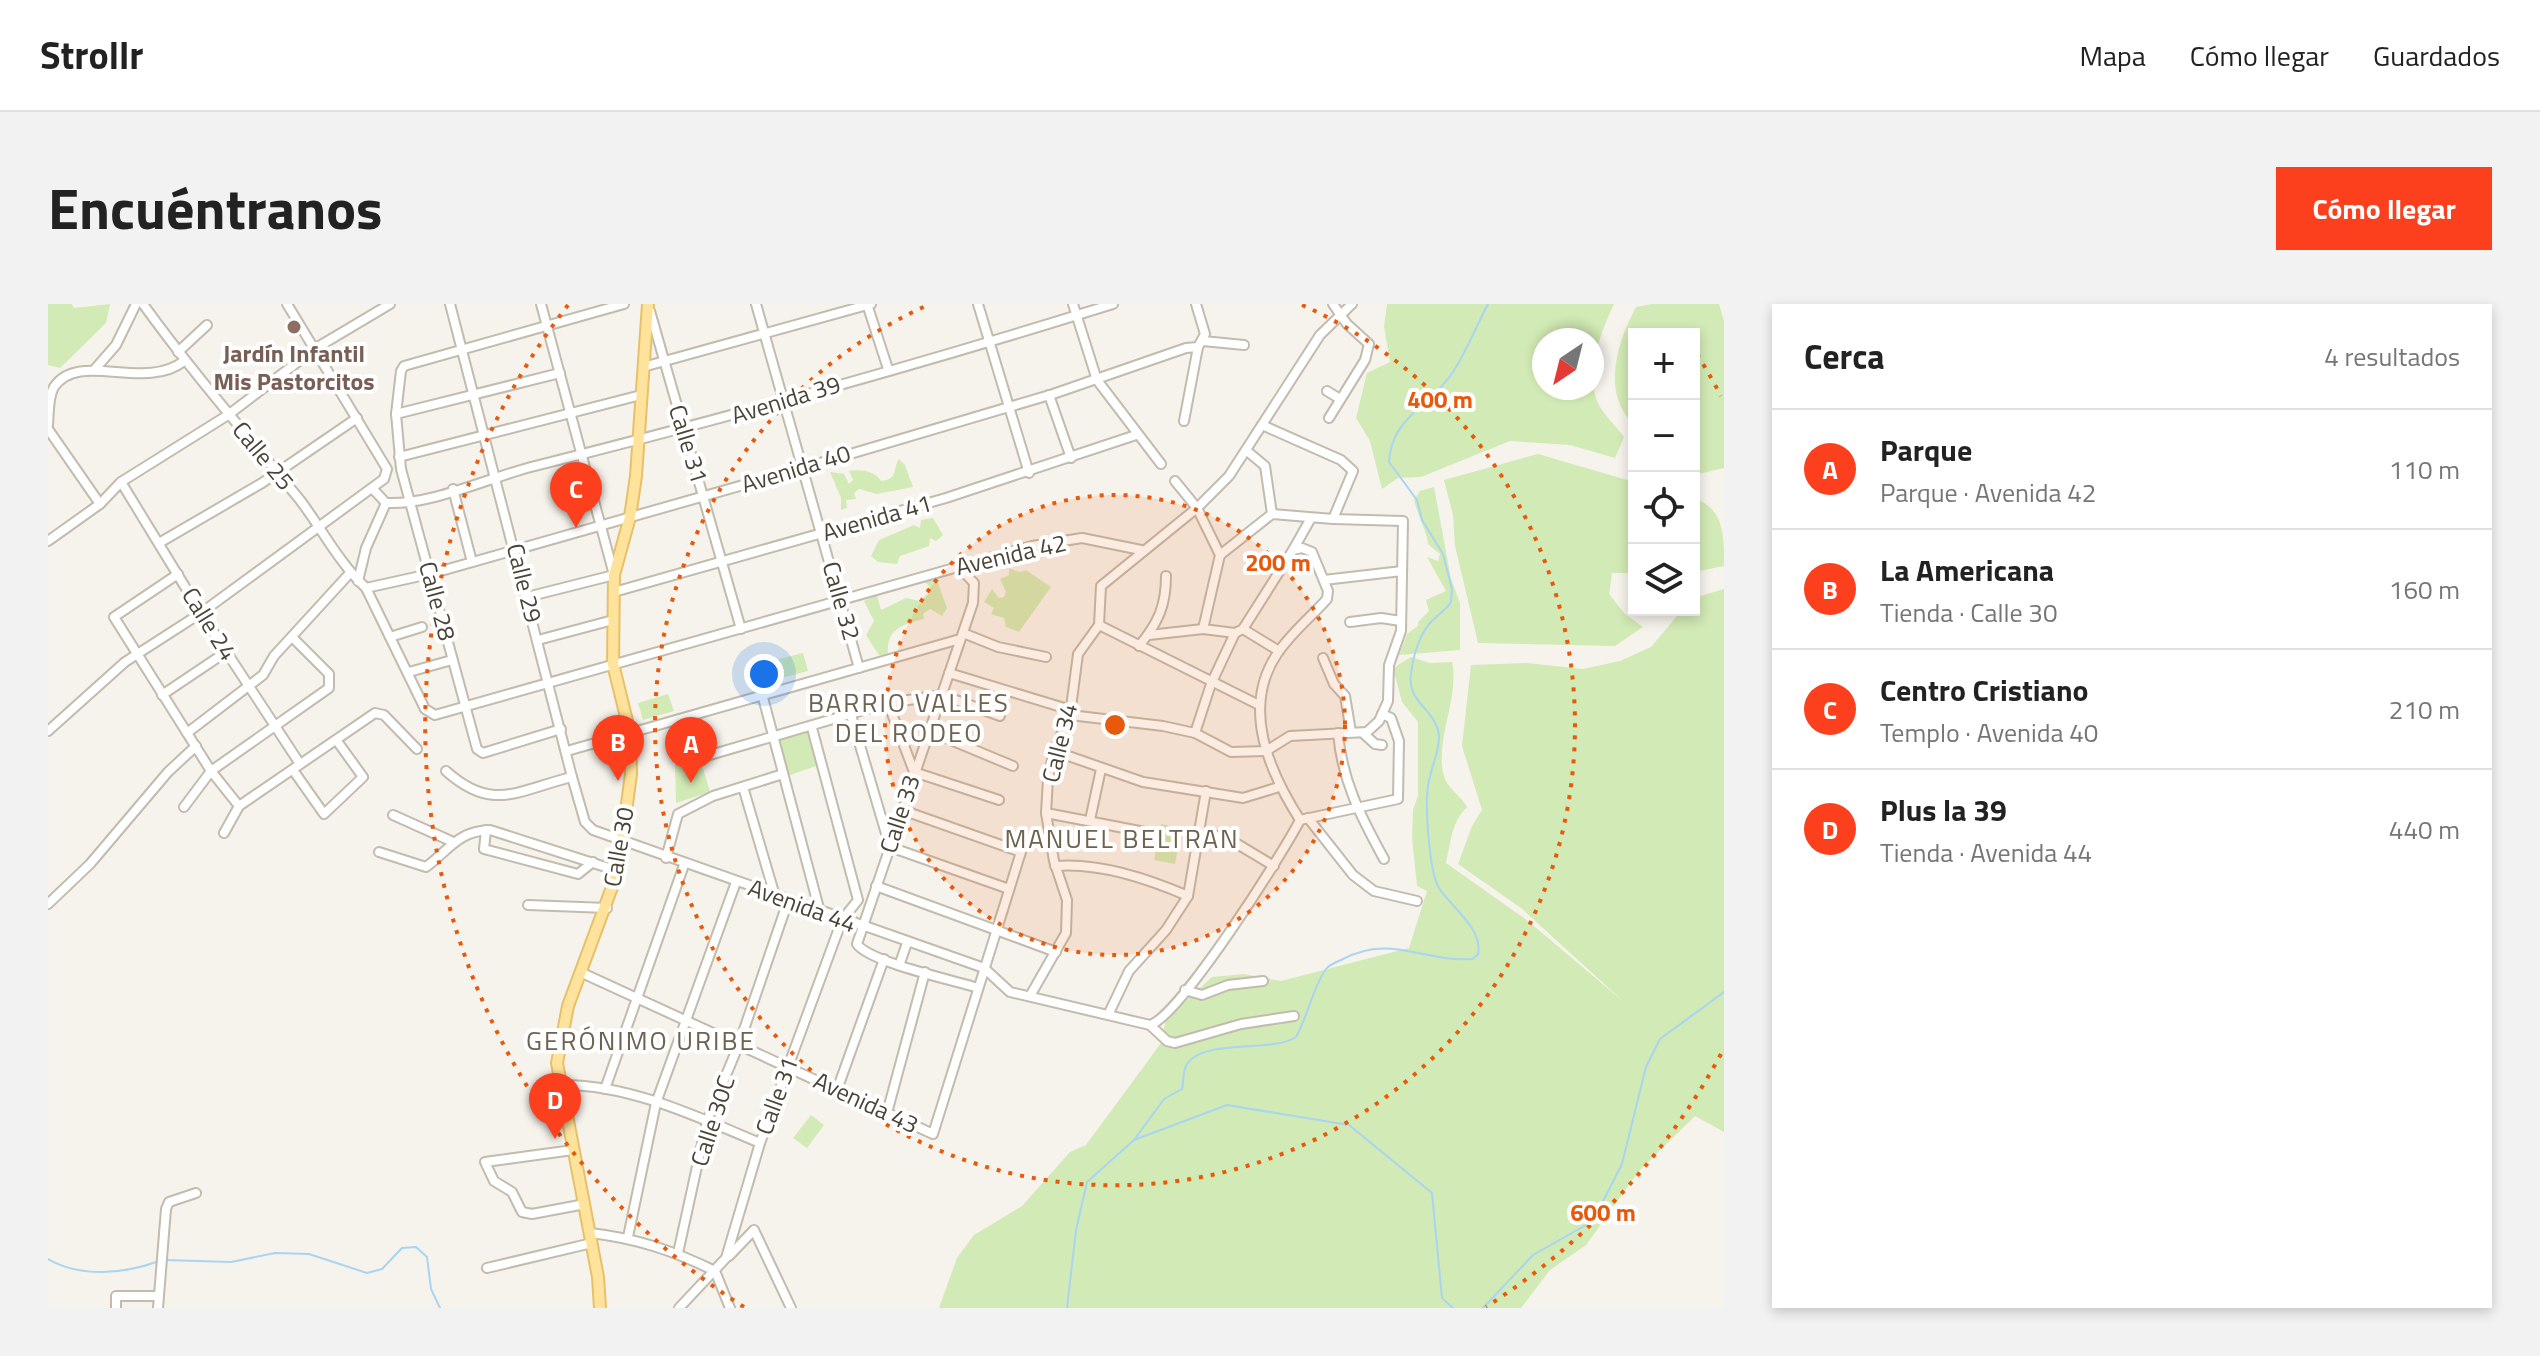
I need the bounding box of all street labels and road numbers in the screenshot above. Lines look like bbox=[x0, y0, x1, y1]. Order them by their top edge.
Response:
street label: Avenida 39 bbox=[727, 365, 845, 433]
street label: Calle 31 bbox=[660, 400, 718, 487]
street label: Calle 25 bbox=[224, 413, 303, 498]
street label: Avenida 40 bbox=[737, 434, 855, 502]
street label: Avenida 41 bbox=[818, 484, 936, 550]
street label: Avenida 42 bbox=[952, 524, 1070, 584]
street label: Calle 29 bbox=[498, 539, 552, 626]
street label: Calle 28 bbox=[410, 557, 466, 644]
street label: Calle 32 bbox=[814, 557, 870, 644]
street label: Calle 24 bbox=[173, 580, 246, 667]
street label: Calle 34 bbox=[1032, 699, 1086, 786]
street label: Calle 33 bbox=[869, 770, 929, 858]
street label: Calle 30 bbox=[593, 804, 643, 890]
street label: Avenida 44 bbox=[743, 869, 861, 941]
street label: Calle 31 bbox=[745, 1052, 807, 1140]
street label: Avenida 43 bbox=[808, 1062, 925, 1142]
street label: Calle 30C bbox=[680, 1071, 744, 1171]

